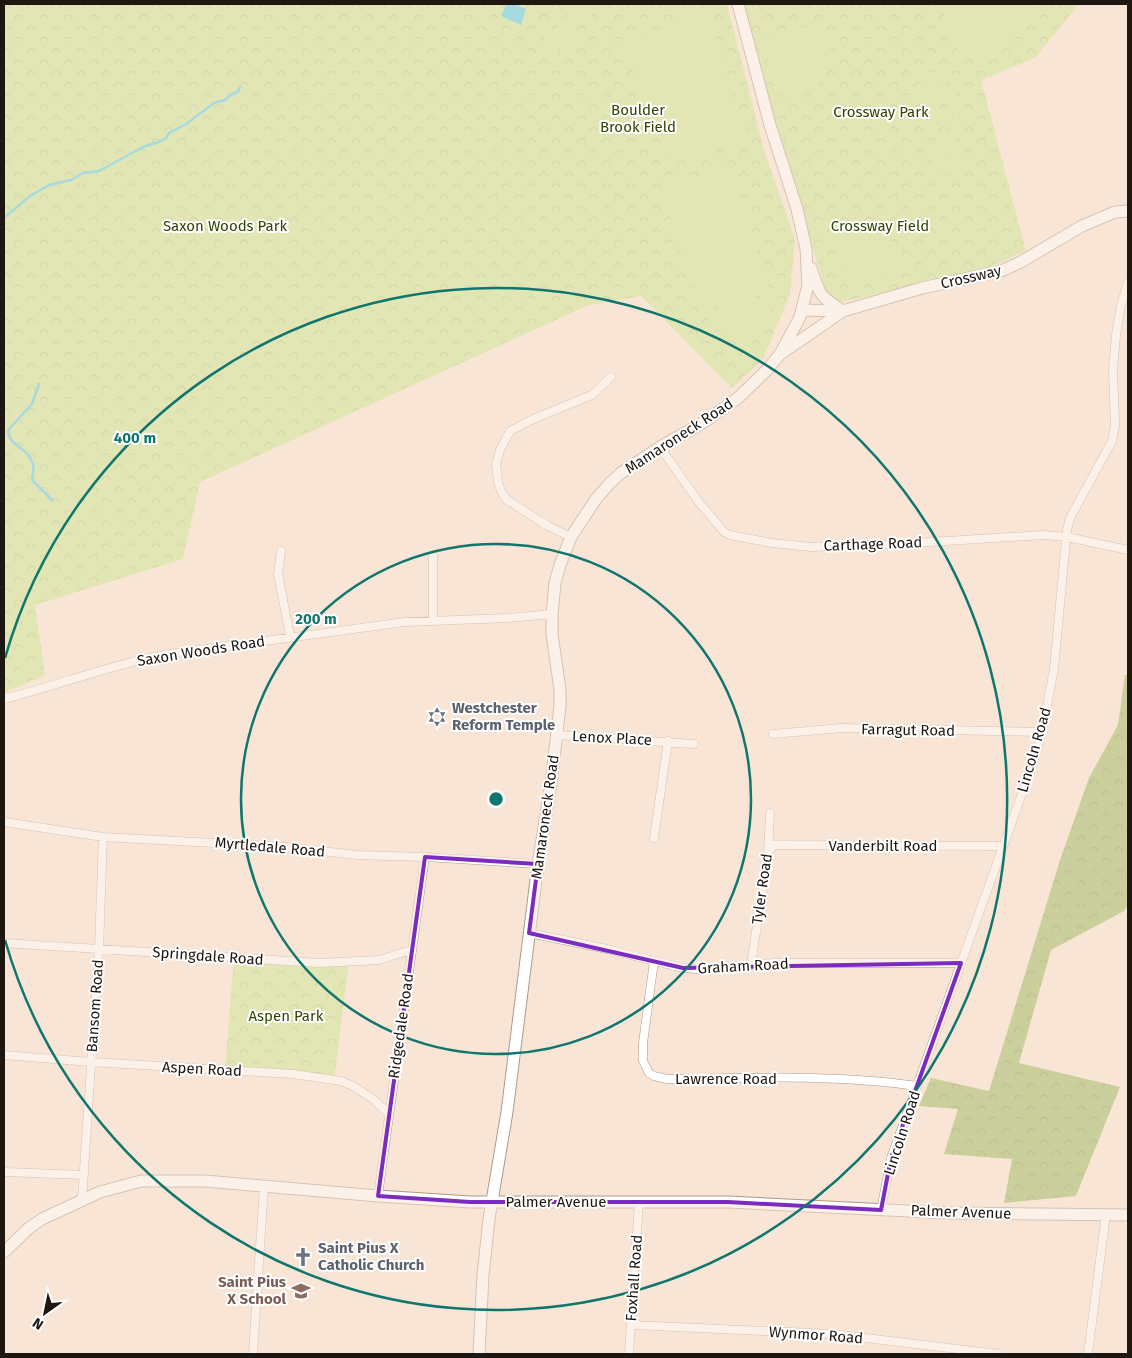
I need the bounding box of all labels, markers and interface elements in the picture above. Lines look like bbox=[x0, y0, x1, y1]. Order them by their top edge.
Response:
park label: Boulder Brook Field bbox=[600, 101, 676, 136]
park label: Crossway Park bbox=[833, 103, 929, 121]
park label: Saxon Woods Park bbox=[163, 217, 287, 235]
park label: Crossway Field bbox=[831, 217, 929, 235]
street label: Crossway bbox=[939, 261, 1004, 293]
street label: Mamaroneck Road bbox=[622, 394, 736, 478]
text: 400 m bbox=[114, 429, 156, 447]
street label: Carthage Road bbox=[823, 533, 923, 555]
text: 200 m bbox=[295, 610, 337, 628]
street label: Saxon Woods Road bbox=[136, 632, 266, 670]
place label: Westchester Reform Temple bbox=[452, 699, 555, 734]
street label: Lincoln Road bbox=[1013, 705, 1055, 795]
synagogue icon: Westchester Reform Temple bbox=[426, 706, 448, 728]
street label: Farragut Road bbox=[861, 720, 955, 740]
street label: Lenox Place bbox=[572, 727, 652, 749]
street label: Mamaroneck Road bbox=[527, 754, 563, 880]
centre of rings bbox=[487, 790, 505, 808]
street label: Myrtledale Road bbox=[214, 833, 326, 861]
street label: Vanderbilt Road bbox=[828, 837, 938, 855]
street label: Tyler Road bbox=[748, 852, 776, 926]
street label: Springdale Road bbox=[152, 943, 264, 969]
street label: Graham Road bbox=[697, 955, 789, 977]
street label: Bansom Road bbox=[83, 959, 107, 1053]
street label: Ridgedale Road bbox=[385, 972, 417, 1080]
park label: Aspen Park bbox=[249, 1007, 324, 1025]
street label: Aspen Road bbox=[162, 1058, 242, 1080]
street label: Lawrence Road bbox=[675, 1070, 777, 1088]
street label: Lincoln Road bbox=[880, 1088, 924, 1178]
street label: Palmer Avenue bbox=[506, 1193, 606, 1211]
street label: Palmer Avenue bbox=[910, 1201, 1012, 1223]
street label: Foxhall Road bbox=[622, 1234, 646, 1322]
place label: Saint Pius X Catholic Church bbox=[318, 1239, 424, 1274]
church icon: Saint Pius X Catholic Church bbox=[292, 1246, 314, 1268]
place label: Saint Pius X School bbox=[218, 1273, 287, 1308]
school or university icon: Saint Pius X School bbox=[290, 1280, 312, 1302]
north arrow bbox=[20, 1288, 70, 1338]
text: N bbox=[30, 1314, 47, 1333]
street label: Wynmor Road bbox=[768, 1323, 864, 1347]

